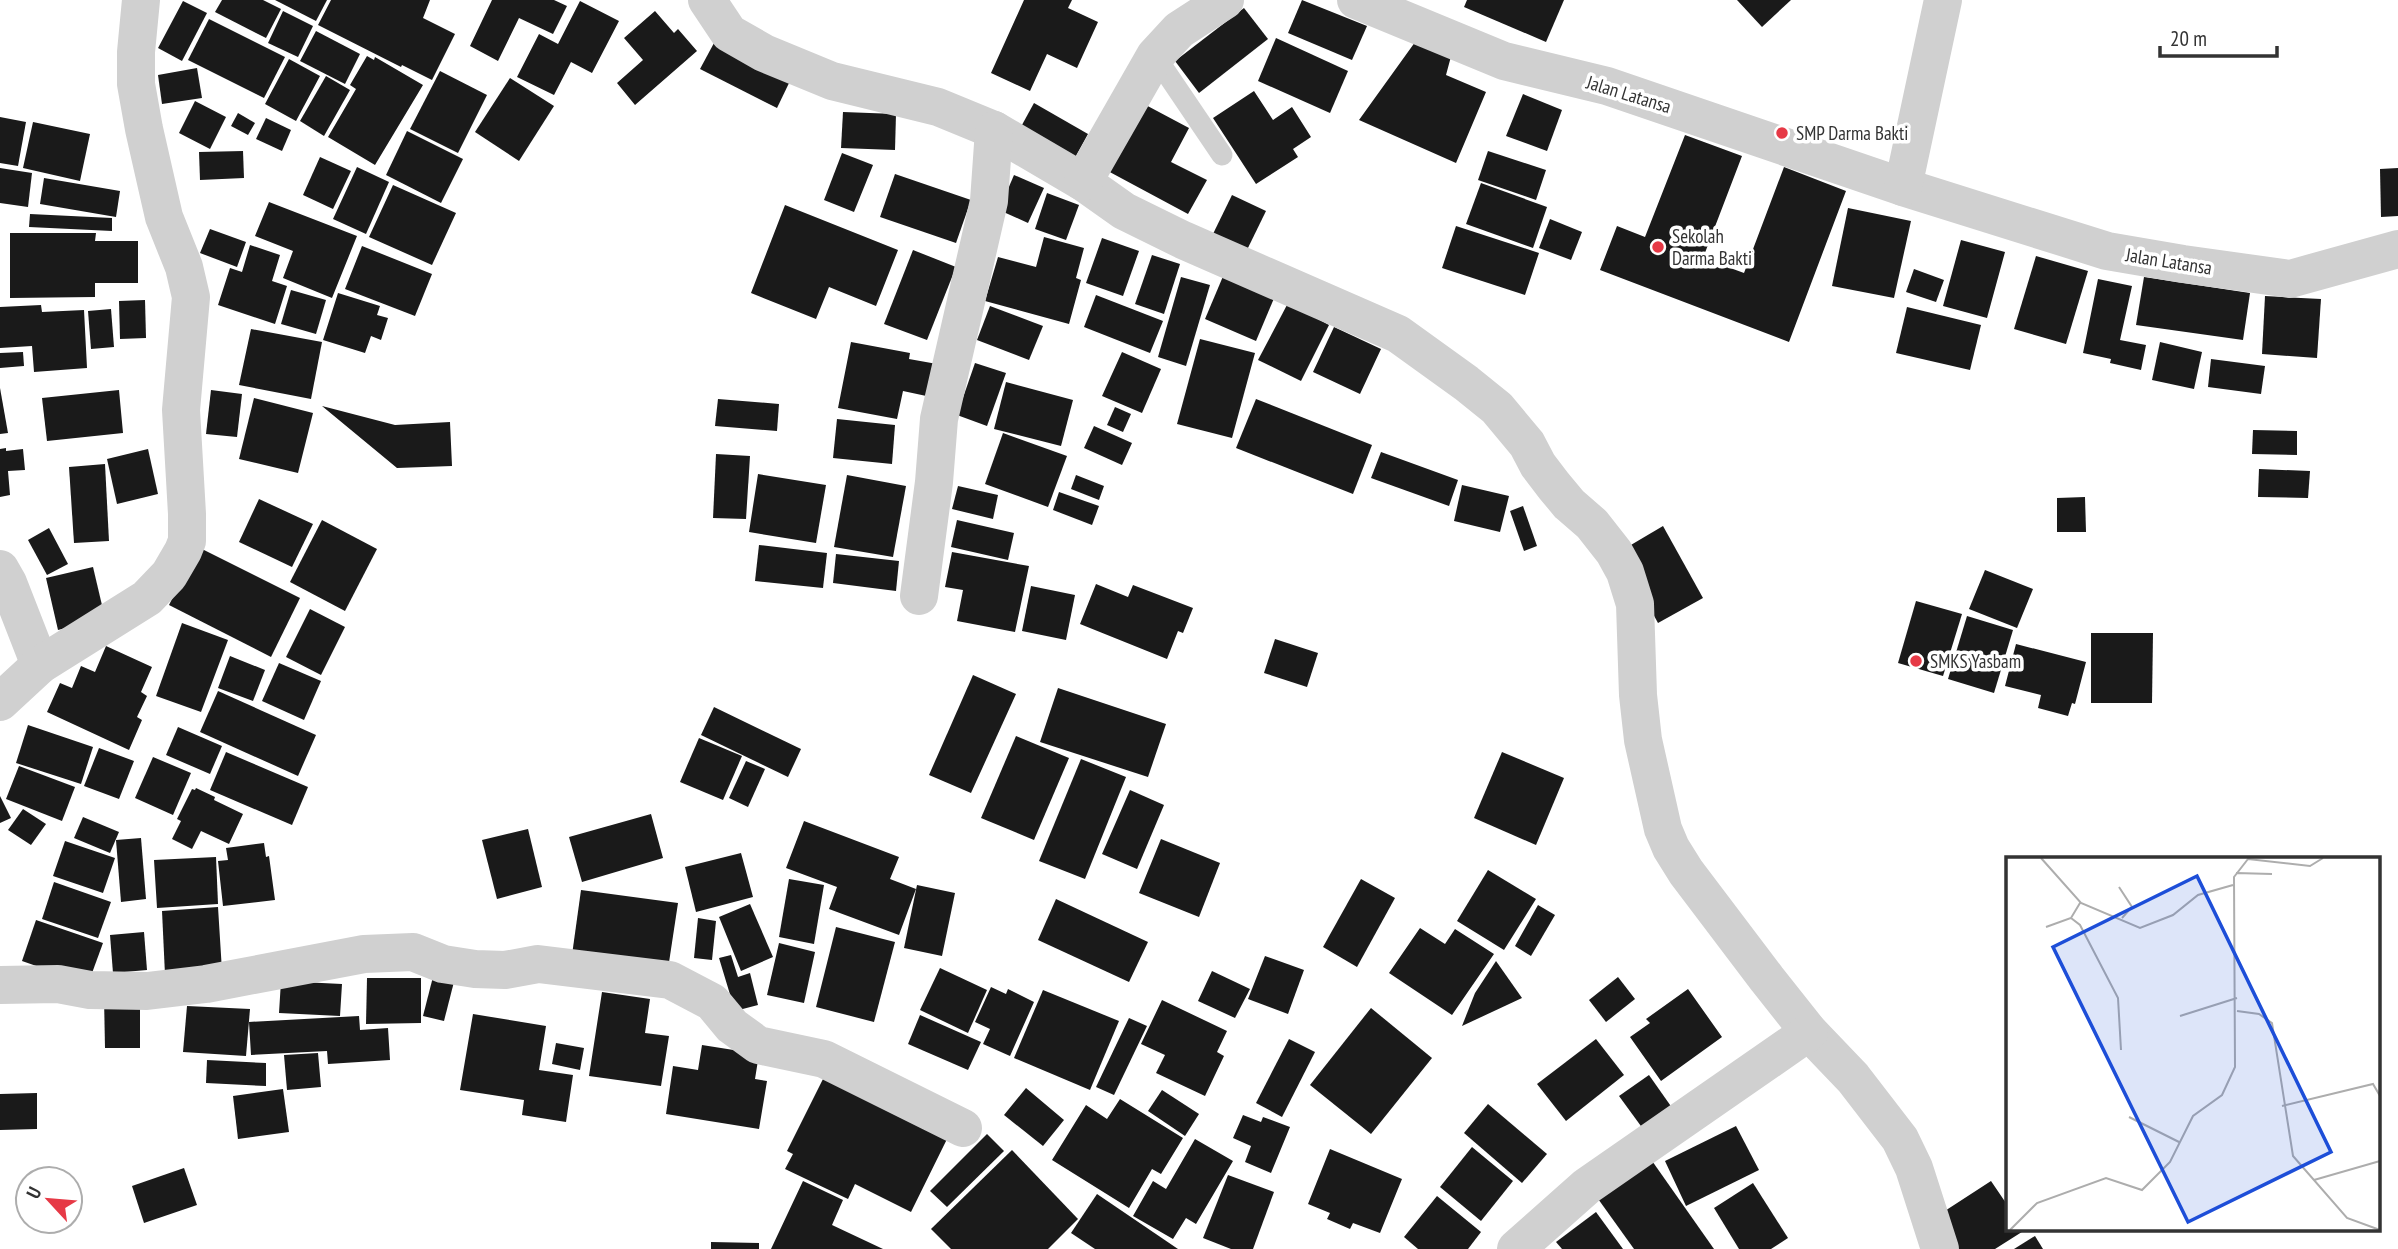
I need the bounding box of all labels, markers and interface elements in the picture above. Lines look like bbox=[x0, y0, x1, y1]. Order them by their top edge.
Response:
scale bar bbox=[2160, 14, 2277, 58]
text: 20 m bbox=[2170, 25, 2207, 52]
street label: Jalan Latansa bbox=[1583, 70, 1674, 118]
place label: SMP Darma Bakti bbox=[1796, 121, 1908, 145]
marker: SMP Darma Bakti bbox=[1774, 125, 1790, 141]
place label: Sekolah Darma Bakti bbox=[1672, 224, 1752, 270]
marker: Sekolah Darma Bakti bbox=[1650, 239, 1666, 255]
street label: Jalan Latansa bbox=[2123, 242, 2214, 280]
place label: SMKS Yasbam bbox=[1930, 649, 2021, 673]
marker: SMKS Yasbam bbox=[1908, 653, 1924, 669]
inset map bbox=[2006, 857, 2380, 1232]
north arrow bbox=[14, 1165, 84, 1235]
text: U bbox=[21, 1183, 47, 1202]

